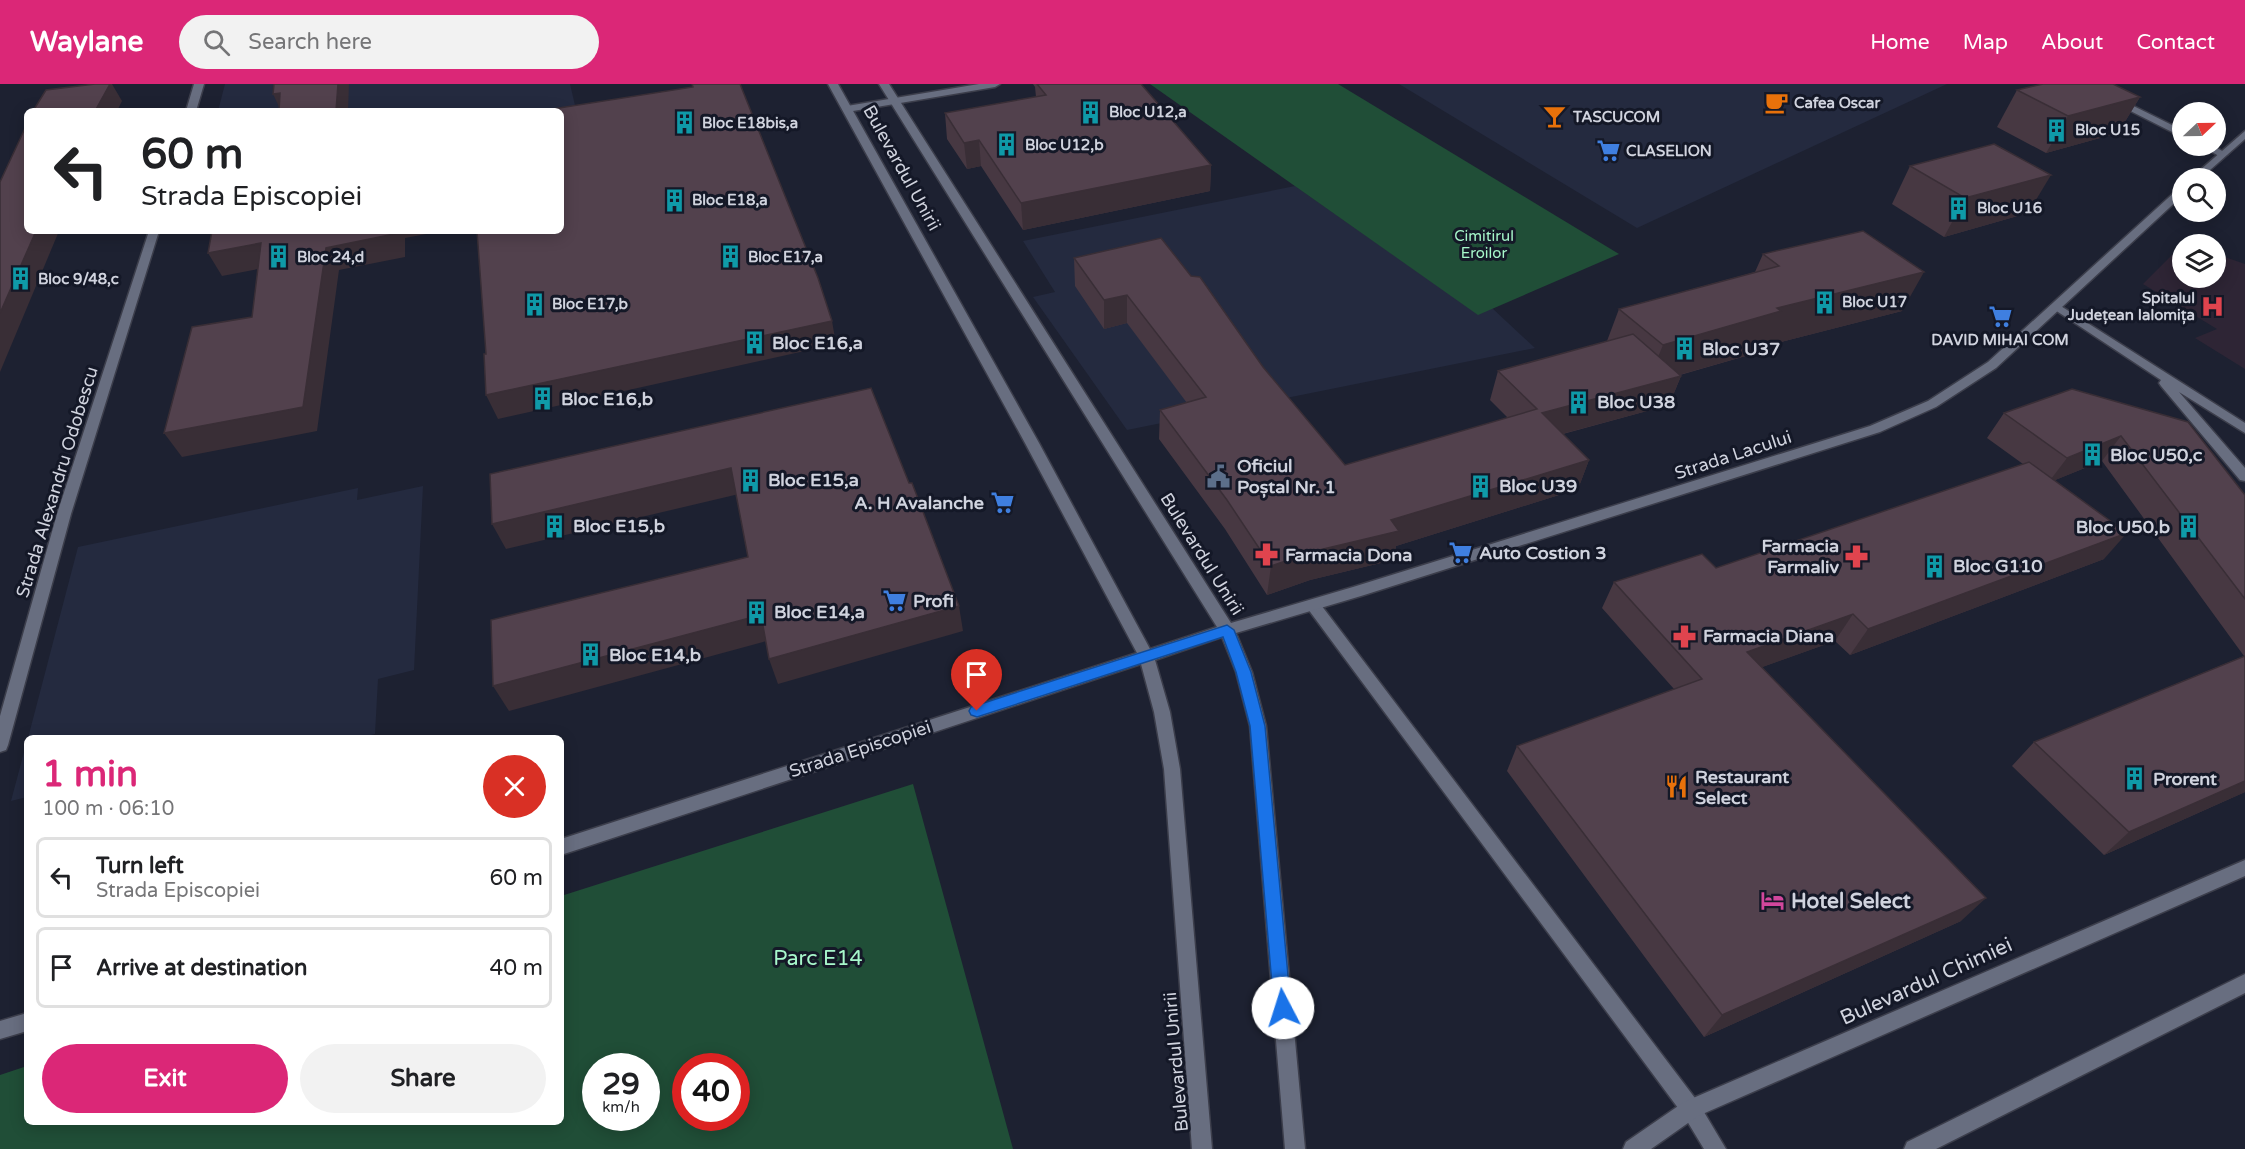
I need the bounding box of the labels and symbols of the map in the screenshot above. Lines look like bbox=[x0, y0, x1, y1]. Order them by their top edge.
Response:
cafe icon: Cafea Oscar bbox=[1763, 90, 1789, 116]
place label: Cafea Oscar bbox=[1794, 94, 1880, 112]
building icon: Bloc U12,a bbox=[1078, 99, 1104, 125]
street label: Bulevardul Unirii bbox=[858, 101, 946, 235]
north arrow bbox=[2172, 102, 2226, 156]
place label: Bloc U12,a bbox=[1109, 103, 1187, 121]
bar icon: TASCUCOM bbox=[1542, 104, 1568, 130]
place label: TASCUCOM bbox=[1572, 108, 1660, 126]
building icon: Bloc E18bis,a bbox=[671, 110, 697, 136]
place label: Bloc E18bis,a bbox=[702, 114, 798, 132]
building icon: Bloc U15 bbox=[2044, 117, 2070, 143]
place label: Bloc U15 bbox=[2075, 121, 2140, 139]
building icon: Bloc U12,b bbox=[994, 132, 1020, 158]
place label: Bloc U12,b bbox=[1025, 136, 1104, 154]
supermarket icon: CLASELION bbox=[1595, 138, 1621, 164]
place label: CLASELION bbox=[1626, 142, 1712, 160]
building icon: Bloc E18,a bbox=[661, 187, 687, 213]
place label: Bloc E18,a bbox=[692, 191, 768, 209]
building icon: Bloc U16 bbox=[1946, 195, 1972, 221]
place label: Bloc U16 bbox=[1977, 199, 2042, 217]
park label: Cimitirul Eroilor bbox=[1454, 227, 1514, 262]
building icon: Bloc 24,d bbox=[266, 244, 292, 270]
building icon: Bloc E17,a bbox=[717, 244, 743, 270]
place label: Bloc 24,d bbox=[297, 248, 364, 266]
place label: Bloc E17,a bbox=[748, 248, 823, 266]
building icon: Bloc 9/48,c bbox=[7, 266, 33, 292]
place label: Bloc 9/48,c bbox=[38, 270, 119, 288]
building icon: Bloc U17 bbox=[1811, 289, 1837, 315]
place label: Spitalul Județean Ialomița bbox=[2067, 289, 2195, 325]
building icon: Bloc E17,b bbox=[521, 291, 547, 317]
place label: Bloc U17 bbox=[1842, 293, 1907, 311]
hospital icon: Spitalul Județean Ialomița bbox=[2200, 294, 2226, 320]
place label: Bloc E17,b bbox=[552, 295, 629, 313]
supermarket icon: DAVID MIHAI COM bbox=[1987, 303, 2013, 329]
building icon: Bloc E16,a bbox=[741, 330, 767, 356]
place label: DAVID MIHAI COM bbox=[1931, 331, 2069, 349]
place label: Bloc E16,a bbox=[772, 332, 863, 354]
building icon: Bloc U37 bbox=[1671, 336, 1697, 362]
place label: Bloc U37 bbox=[1702, 338, 1780, 360]
street label: Strada Alexandru Odobescu bbox=[11, 364, 103, 600]
building icon: Bloc E16,b bbox=[530, 386, 556, 412]
place label: Bloc E16,b bbox=[561, 388, 653, 410]
building icon: Bloc U38 bbox=[1566, 389, 1592, 415]
place label: Bloc U38 bbox=[1597, 391, 1675, 413]
street label: Strada Lacului bbox=[1672, 426, 1794, 484]
building icon: Bloc U50,c bbox=[2079, 442, 2105, 468]
place label: Bloc U50,c bbox=[2110, 444, 2203, 466]
place label: Oficiul Poștal Nr. 1 bbox=[1237, 455, 1336, 498]
public building icon: Oficiul Poștal Nr. 1 bbox=[1206, 463, 1232, 489]
building icon: Bloc E15,a bbox=[737, 467, 763, 493]
place label: Bloc E15,a bbox=[768, 469, 859, 491]
building icon: Bloc U39 bbox=[1468, 473, 1494, 499]
place label: Bloc U39 bbox=[1499, 475, 1577, 497]
street label: Bulevardul Unirii bbox=[1156, 489, 1248, 619]
supermarket icon: A. H Avalanche bbox=[989, 490, 1015, 516]
place label: A. H Avalanche bbox=[854, 492, 984, 514]
building icon: Bloc E15,b bbox=[542, 513, 568, 539]
building icon: Bloc U50,b bbox=[2175, 514, 2201, 540]
place label: Bloc E15,b bbox=[573, 515, 665, 537]
place label: Bloc U50,b bbox=[2076, 516, 2170, 538]
place label: Farmacia Farmaliv bbox=[1762, 535, 1839, 578]
supermarket icon: Auto Costion 3 bbox=[1448, 540, 1474, 566]
pharmacy icon: Farmacia Dona bbox=[1254, 542, 1280, 568]
place label: Auto Costion 3 bbox=[1479, 542, 1607, 564]
pharmacy icon: Farmacia Farmaliv bbox=[1844, 543, 1870, 569]
place label: Farmacia Dona bbox=[1285, 544, 1412, 566]
building icon: Bloc G110 bbox=[1922, 553, 1948, 579]
place label: Bloc G110 bbox=[1953, 555, 2043, 577]
supermarket icon: Profi bbox=[882, 588, 908, 614]
place label: Profi bbox=[913, 590, 954, 612]
building icon: Bloc E14,a bbox=[743, 599, 769, 625]
place label: Bloc E14,a bbox=[774, 601, 865, 623]
pharmacy icon: Farmacia Diana bbox=[1672, 623, 1698, 649]
place label: Farmacia Diana bbox=[1703, 625, 1834, 647]
building icon: Bloc E14,b bbox=[578, 642, 604, 668]
place label: Bloc E14,b bbox=[609, 644, 701, 666]
pin bbox=[951, 649, 1002, 711]
street label: Strada Episcopiei bbox=[786, 716, 934, 782]
place label: Restaurant Select bbox=[1695, 766, 1789, 809]
building icon: Prorent bbox=[2122, 766, 2148, 792]
place label: Prorent bbox=[2153, 768, 2217, 790]
restaurant icon: Restaurant Select bbox=[1664, 774, 1690, 800]
hotel icon: Hotel Select bbox=[1760, 888, 1786, 914]
place label: Hotel Select bbox=[1791, 889, 1911, 914]
street label: Bulevardul Chimiei bbox=[1836, 932, 2016, 1031]
park label: Parc E14 bbox=[773, 946, 863, 971]
position arrow bbox=[1251, 976, 1315, 1040]
street label: Bulevardul Unirii bbox=[1159, 991, 1193, 1133]
speed limit sign: 40 bbox=[672, 1053, 750, 1131]

